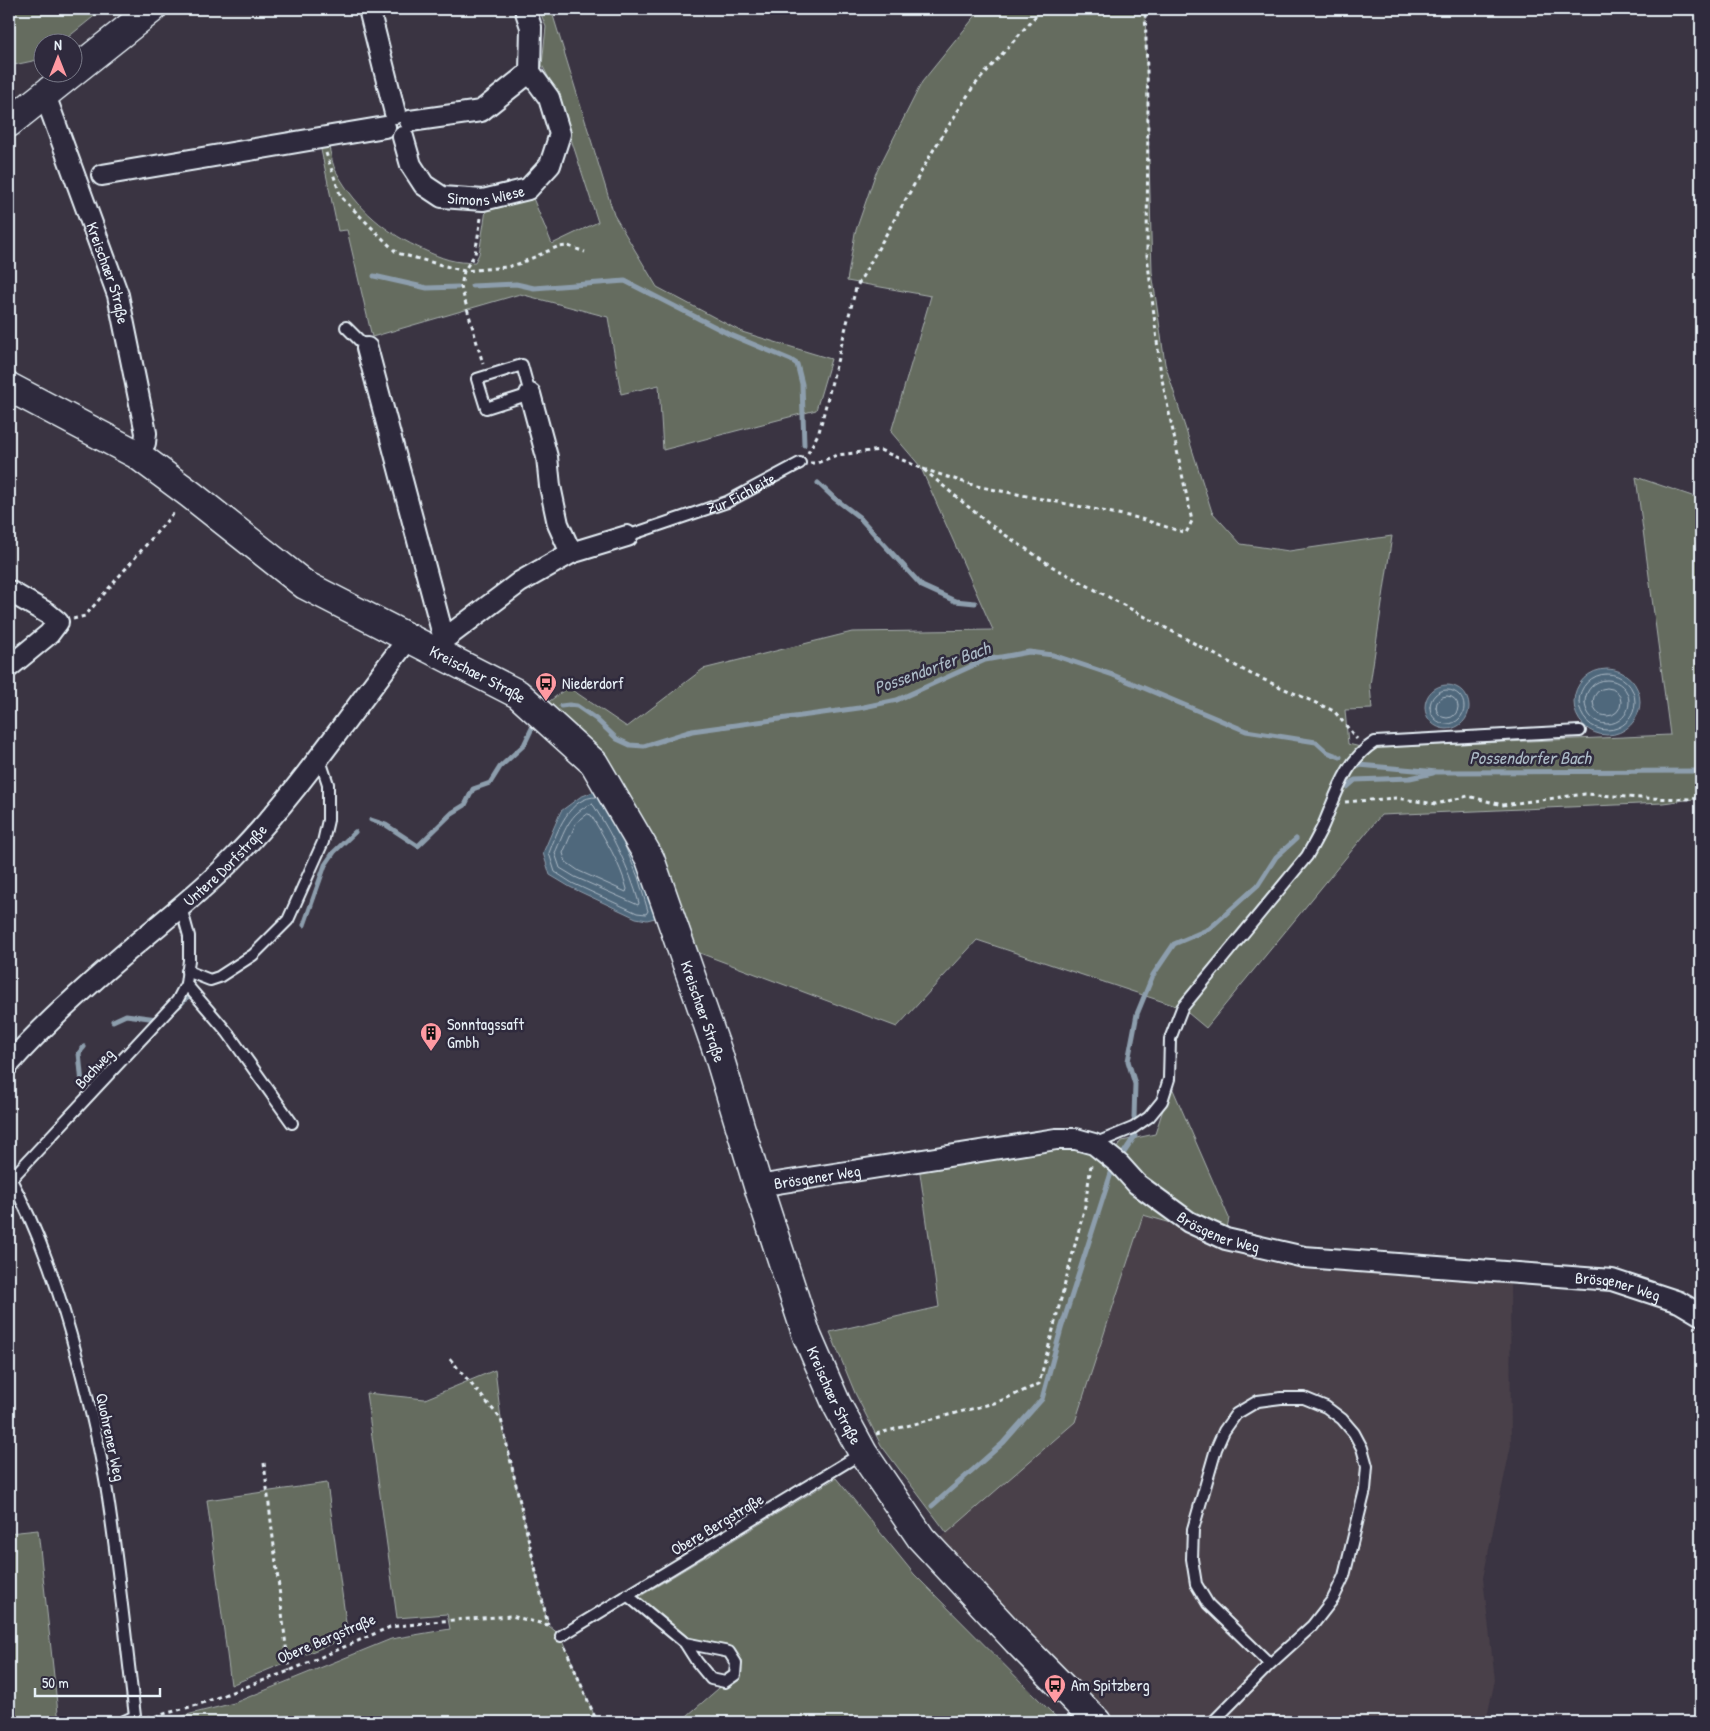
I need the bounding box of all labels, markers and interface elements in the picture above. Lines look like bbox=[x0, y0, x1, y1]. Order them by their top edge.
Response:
north arrow bbox=[32, 32, 82, 82]
text: N bbox=[54, 35, 62, 54]
street label: Simons Wiese bbox=[447, 179, 527, 211]
street label: Kreischaer Straße bbox=[81, 219, 135, 326]
street label: Zur Eichleite bbox=[704, 467, 780, 519]
water label: Possendorfer Bach bbox=[870, 634, 995, 700]
street label: Kreischaer Straße bbox=[426, 640, 532, 708]
bus stop icon: Niederdorf bbox=[534, 671, 558, 702]
place label: Niederdorf bbox=[562, 672, 624, 694]
water label: Possendorfer Bach bbox=[1469, 745, 1592, 770]
street label: Untere Dorfstraße bbox=[178, 819, 272, 911]
street label: Kreischaer Straße bbox=[675, 958, 731, 1065]
place label: Sonntagssaft Gmbh bbox=[447, 1013, 524, 1053]
building icon: Sonntagssaft Gmbh bbox=[419, 1021, 443, 1052]
street label: Bachweg bbox=[70, 1043, 118, 1093]
street label: Brösgener Weg bbox=[772, 1159, 862, 1194]
street label: Brösgener Weg bbox=[1173, 1206, 1262, 1257]
street label: Brösgener Weg bbox=[1574, 1266, 1663, 1306]
street label: Kreischaer Straße bbox=[802, 1343, 868, 1449]
street label: Quohrener Weg bbox=[91, 1391, 131, 1483]
street label: Obere Bergstraße bbox=[666, 1487, 768, 1560]
street label: Obere Bergstraße bbox=[273, 1607, 379, 1669]
scale bar bbox=[35, 1666, 160, 1698]
text: 50 m bbox=[42, 1672, 69, 1693]
bus stop icon: Am Spitzberg bbox=[1043, 1673, 1067, 1704]
place label: Am Spitzberg bbox=[1071, 1674, 1150, 1696]

